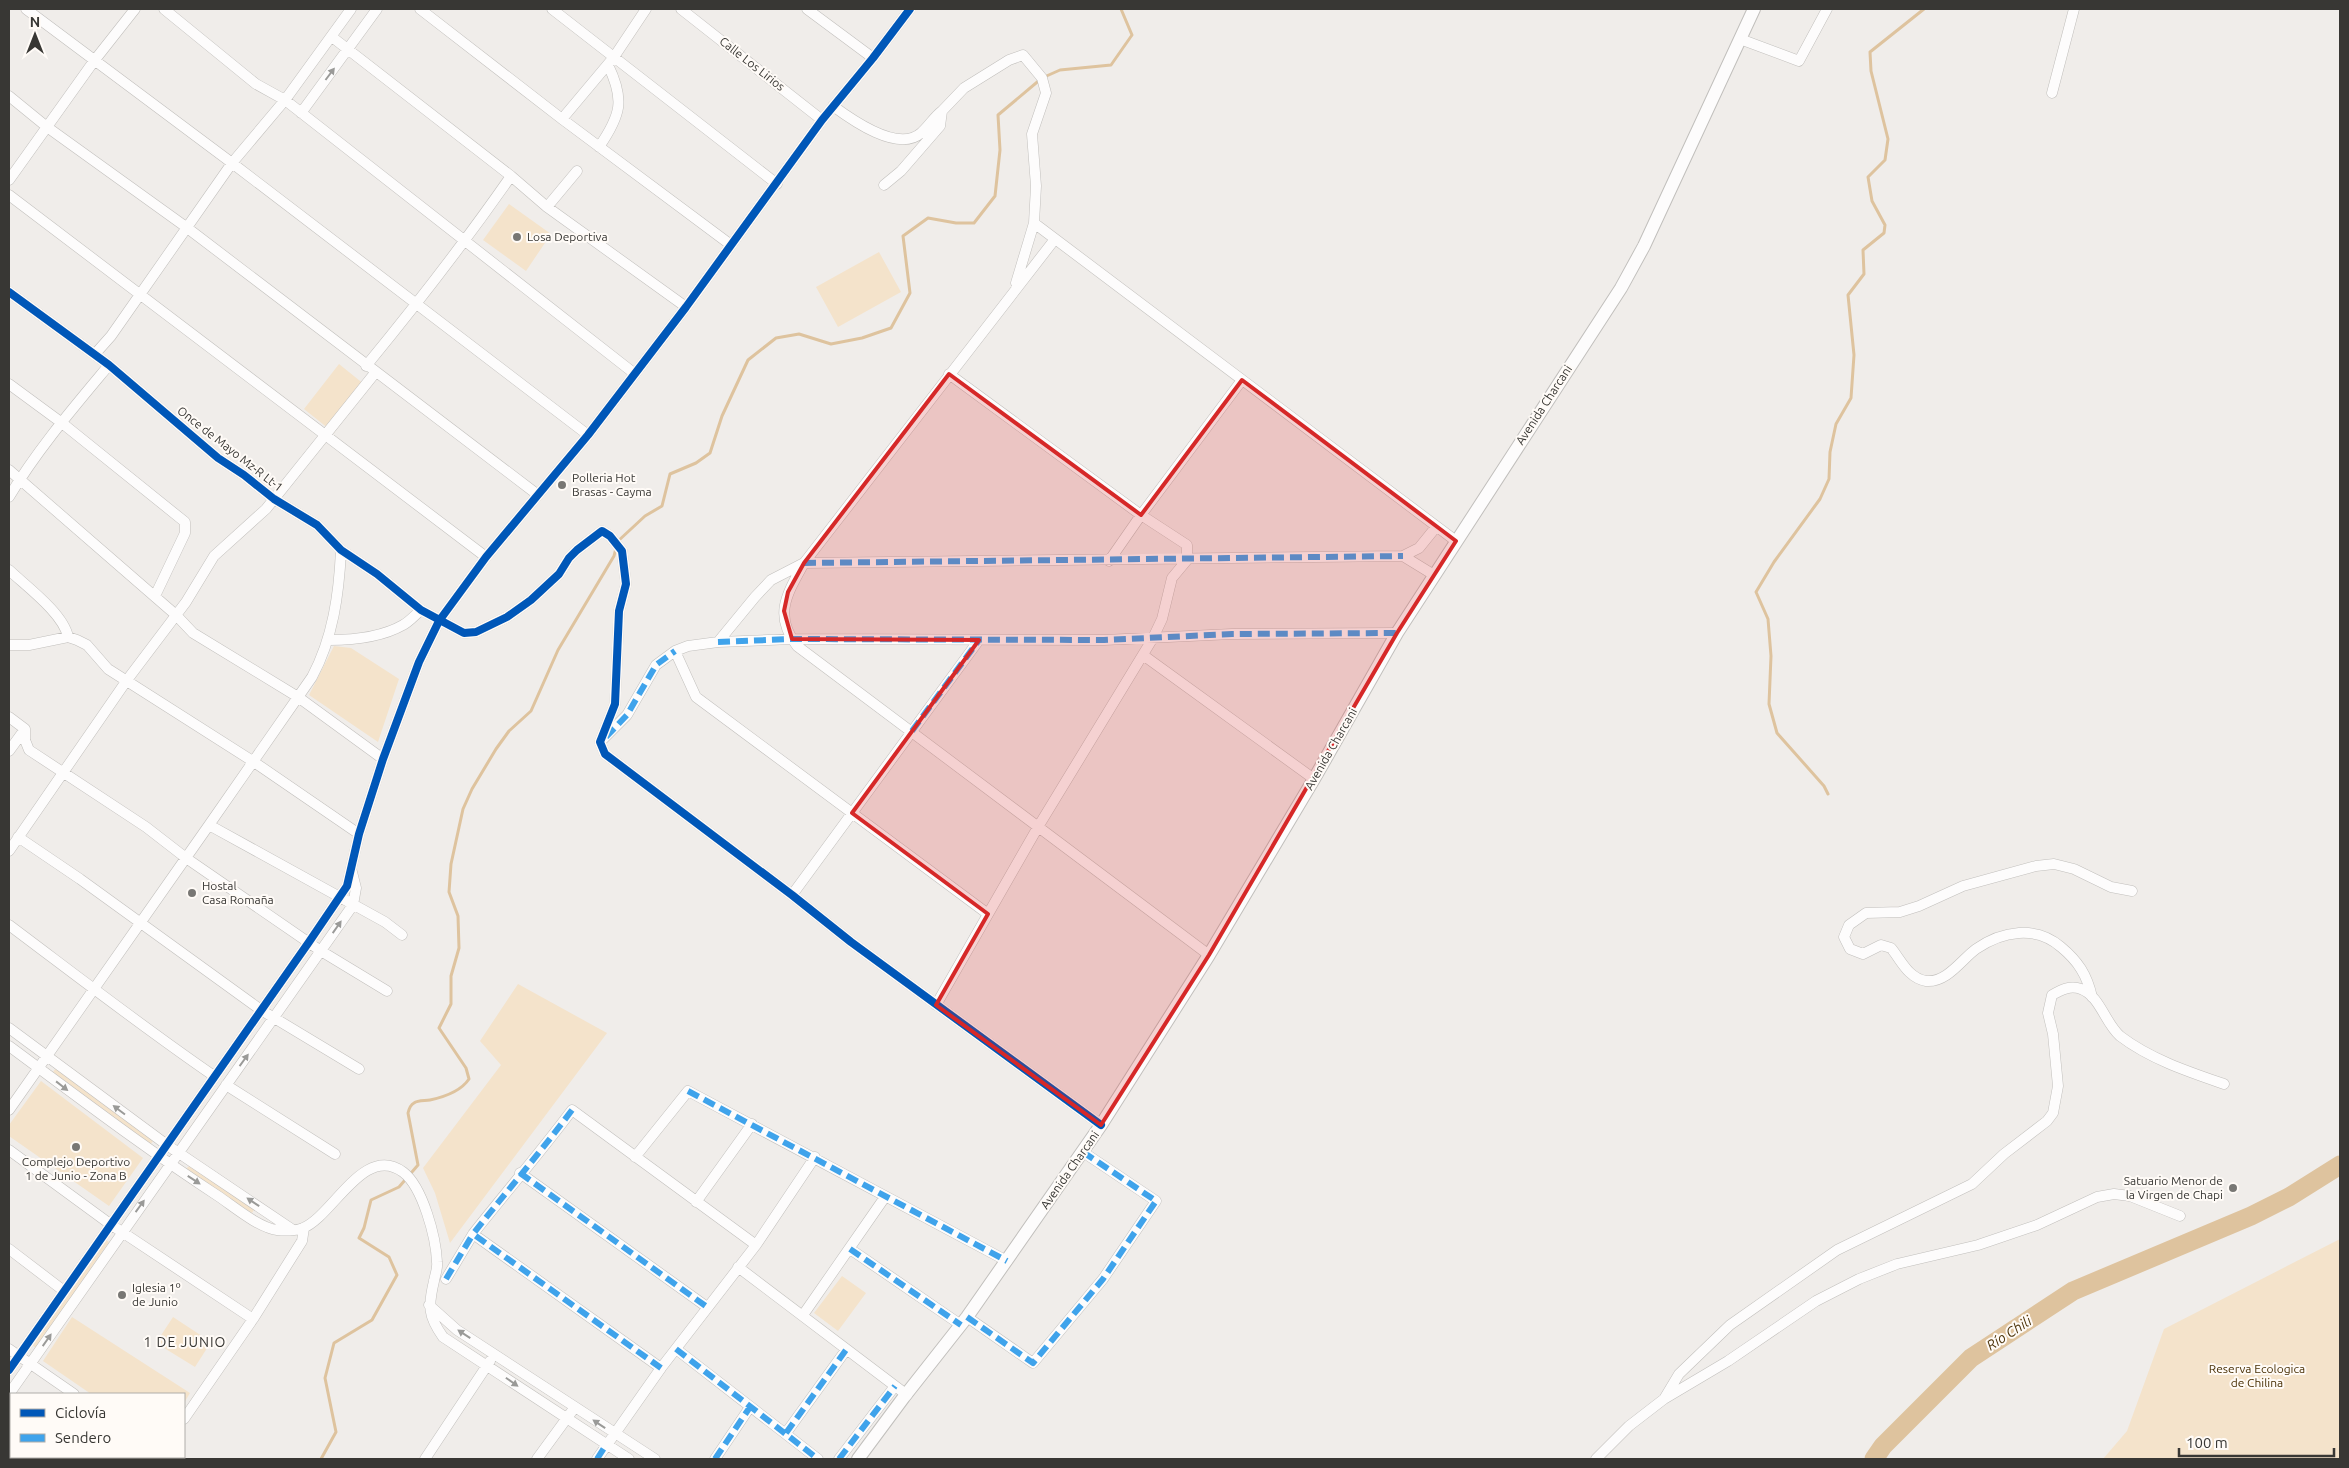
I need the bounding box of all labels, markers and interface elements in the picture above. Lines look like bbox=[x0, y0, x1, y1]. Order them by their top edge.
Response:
north arrow bbox=[10, 10, 60, 60]
text: N bbox=[30, 14, 40, 30]
street label: Calle Los Lirios bbox=[717, 34, 787, 93]
one-way arrow bbox=[325, 68, 336, 81]
place label: Losa Deportiva bbox=[527, 230, 608, 243]
marker: Losa Deportiva bbox=[511, 231, 523, 243]
street label: Avenida Charcani bbox=[1513, 362, 1574, 447]
street label: Once de Mayo Mz-R Lt-1 bbox=[175, 403, 286, 494]
place label: Polleria Hot Brasas - Cayma bbox=[572, 471, 652, 498]
marker: Polleria Hot Brasas - Cayma bbox=[556, 479, 568, 491]
street label: Avenida Charcani bbox=[1302, 706, 1359, 792]
place label: Hostal Casa Romaña bbox=[202, 879, 274, 906]
marker: Hostal Casa Romaña bbox=[186, 887, 198, 899]
one-way arrow bbox=[332, 920, 342, 934]
one-way arrow bbox=[239, 1053, 249, 1067]
one-way arrow bbox=[55, 1081, 69, 1091]
one-way arrow bbox=[113, 1104, 126, 1115]
street label: Avenida Charcani bbox=[1038, 1128, 1101, 1211]
marker: Complejo Deportivo 1 de Junio - Zona B bbox=[70, 1141, 82, 1153]
place label: Complejo Deportivo 1 de Junio - Zona B bbox=[22, 1155, 130, 1182]
place label: Satuario Menor de la Virgen de Chapi bbox=[2124, 1174, 2223, 1201]
one-way arrow bbox=[187, 1175, 201, 1185]
marker: Satuario Menor de la Virgen de Chapi bbox=[2227, 1182, 2239, 1194]
one-way arrow bbox=[246, 1197, 260, 1207]
one-way arrow bbox=[135, 1200, 145, 1213]
place label: Iglesia 1º de Junio bbox=[132, 1281, 181, 1308]
marker: Iglesia 1º de Junio bbox=[116, 1289, 128, 1301]
water label: Río Chili bbox=[1984, 1312, 2035, 1353]
one-way arrow bbox=[457, 1329, 470, 1339]
one-way arrow bbox=[42, 1333, 52, 1347]
district label: 1 DE JUNIO bbox=[144, 1334, 226, 1350]
park label: Reserva Ecologica de Chilina bbox=[2209, 1362, 2305, 1389]
one-way arrow bbox=[506, 1377, 519, 1387]
legend bbox=[10, 1393, 185, 1458]
text: Ciclovía bbox=[55, 1404, 106, 1421]
one-way arrow bbox=[593, 1419, 606, 1428]
scale bar bbox=[2179, 1426, 2334, 1458]
text: Sendero bbox=[55, 1429, 111, 1446]
text: 100 m bbox=[2186, 1434, 2228, 1451]

